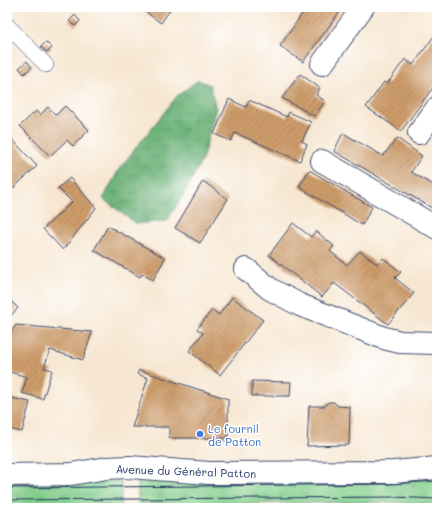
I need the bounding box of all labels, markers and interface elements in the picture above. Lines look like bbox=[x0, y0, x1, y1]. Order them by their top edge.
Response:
place label: Le fournil de Patton bbox=[208, 421, 261, 449]
marker: Le fournil de Patton bbox=[195, 429, 205, 439]
street label: Avenue du Général Patton bbox=[116, 461, 256, 481]

